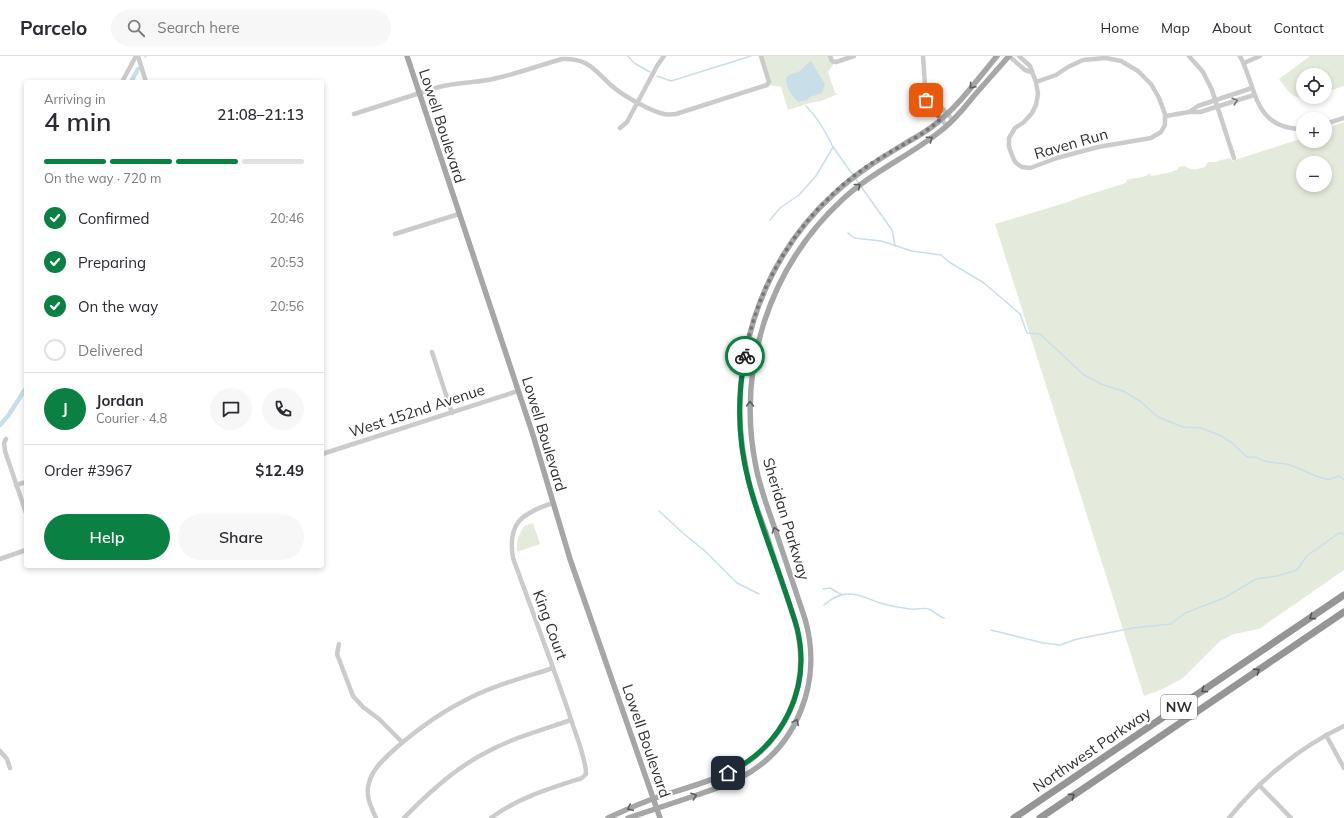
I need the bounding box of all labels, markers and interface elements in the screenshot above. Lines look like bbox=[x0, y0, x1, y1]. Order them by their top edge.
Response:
search box bbox=[111, 10, 391, 46]
text: Parcelo bbox=[20, 16, 87, 40]
icon: search bbox=[125, 17, 147, 39]
text: Search here bbox=[157, 18, 240, 37]
text: Home bbox=[1100, 19, 1139, 37]
text: Map bbox=[1161, 19, 1190, 37]
text: About bbox=[1212, 19, 1252, 37]
text: Contact bbox=[1274, 19, 1324, 37]
street label: Lowell Boulevard bbox=[415, 66, 470, 185]
map controls bbox=[1296, 68, 1332, 192]
button: locate bbox=[1296, 68, 1332, 104]
one-way arrow bbox=[970, 81, 977, 88]
pin bbox=[909, 83, 943, 117]
icon: bag bbox=[915, 89, 937, 111]
text: Arriving in bbox=[44, 91, 106, 107]
one-way arrow bbox=[1232, 97, 1239, 106]
text: 4 min bbox=[44, 105, 112, 138]
text: 21:08–21:13 bbox=[217, 105, 304, 124]
button: + bbox=[1296, 112, 1332, 148]
street label: Raven Run bbox=[1032, 124, 1110, 163]
one-way arrow bbox=[926, 136, 933, 144]
button: − bbox=[1296, 156, 1332, 192]
text: On the way · 720 m bbox=[44, 170, 161, 186]
one-way arrow bbox=[854, 184, 861, 191]
icon: check bbox=[44, 207, 66, 229]
text: Confirmed bbox=[78, 209, 149, 228]
text: 20:46 bbox=[270, 210, 304, 226]
icon: check bbox=[44, 251, 66, 273]
text: Preparing bbox=[78, 253, 146, 272]
text: 20:53 bbox=[270, 254, 304, 270]
icon: check bbox=[44, 295, 66, 317]
text: On the way bbox=[78, 297, 158, 316]
text: 20:56 bbox=[270, 298, 304, 314]
courier bbox=[725, 336, 765, 376]
text: Delivered bbox=[78, 341, 143, 360]
icon: bike bbox=[734, 345, 756, 367]
street label: Lowell Boulevard bbox=[518, 374, 571, 493]
street label: West 152nd Avenue bbox=[347, 380, 487, 441]
button: chat bbox=[210, 388, 252, 430]
button: phone bbox=[262, 388, 304, 430]
text: Jordan bbox=[96, 391, 144, 410]
text: J bbox=[62, 399, 68, 418]
one-way arrow bbox=[746, 401, 754, 407]
text: Courier · 4.8 bbox=[96, 410, 167, 426]
street label: Sheridan Parkway bbox=[759, 455, 814, 582]
text: Order #3967 bbox=[44, 461, 132, 480]
text: $12.49 bbox=[255, 461, 304, 480]
button: Help bbox=[44, 514, 170, 560]
button: Share bbox=[178, 514, 304, 560]
one-way arrow bbox=[772, 527, 780, 534]
street label: King Court bbox=[529, 587, 572, 662]
one-way arrow bbox=[1309, 612, 1316, 619]
one-way arrow bbox=[1253, 668, 1260, 676]
street label: Lowell Boulevard bbox=[618, 682, 675, 800]
one-way arrow bbox=[1201, 685, 1208, 693]
road number: NW bbox=[1161, 695, 1197, 719]
street label: Northwest Parkway bbox=[1029, 703, 1154, 796]
one-way arrow bbox=[791, 719, 798, 726]
pin bbox=[711, 756, 745, 790]
icon: home bbox=[717, 762, 739, 784]
one-way arrow bbox=[690, 792, 697, 801]
one-way arrow bbox=[1068, 793, 1075, 801]
one-way arrow bbox=[627, 803, 634, 811]

